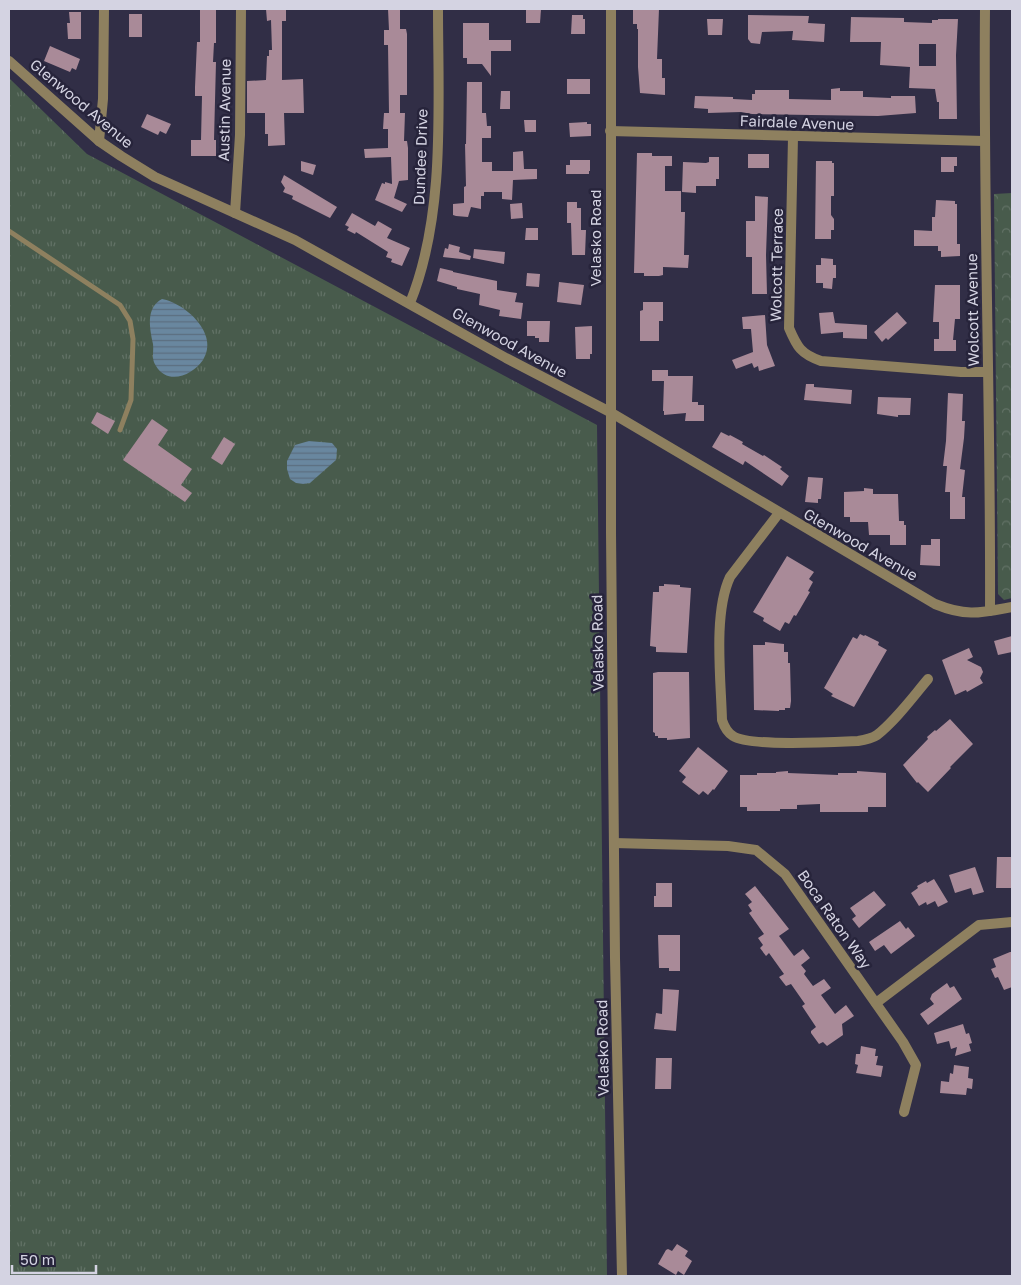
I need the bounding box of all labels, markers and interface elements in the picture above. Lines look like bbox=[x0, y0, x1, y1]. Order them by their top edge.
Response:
street label: Glenwood Avenue bbox=[27, 55, 137, 152]
street label: Austin Avenue bbox=[214, 58, 234, 162]
street label: Dundee Drive bbox=[409, 108, 431, 205]
street label: Fairdale Avenue bbox=[739, 111, 855, 133]
street label: Velasko Road bbox=[586, 190, 604, 286]
street label: Wolcott Terrace bbox=[766, 208, 786, 322]
street label: Wolcott Avenue bbox=[962, 253, 982, 367]
street label: Glenwood Avenue bbox=[449, 303, 571, 381]
street label: Glenwood Avenue bbox=[801, 504, 922, 584]
street label: Velasko Road bbox=[587, 594, 607, 692]
street label: Boca Raton Way bbox=[794, 866, 876, 972]
street label: Velasko Road bbox=[592, 999, 612, 1097]
scale bar bbox=[12, 1242, 96, 1274]
text: 50 m bbox=[20, 1250, 55, 1268]

